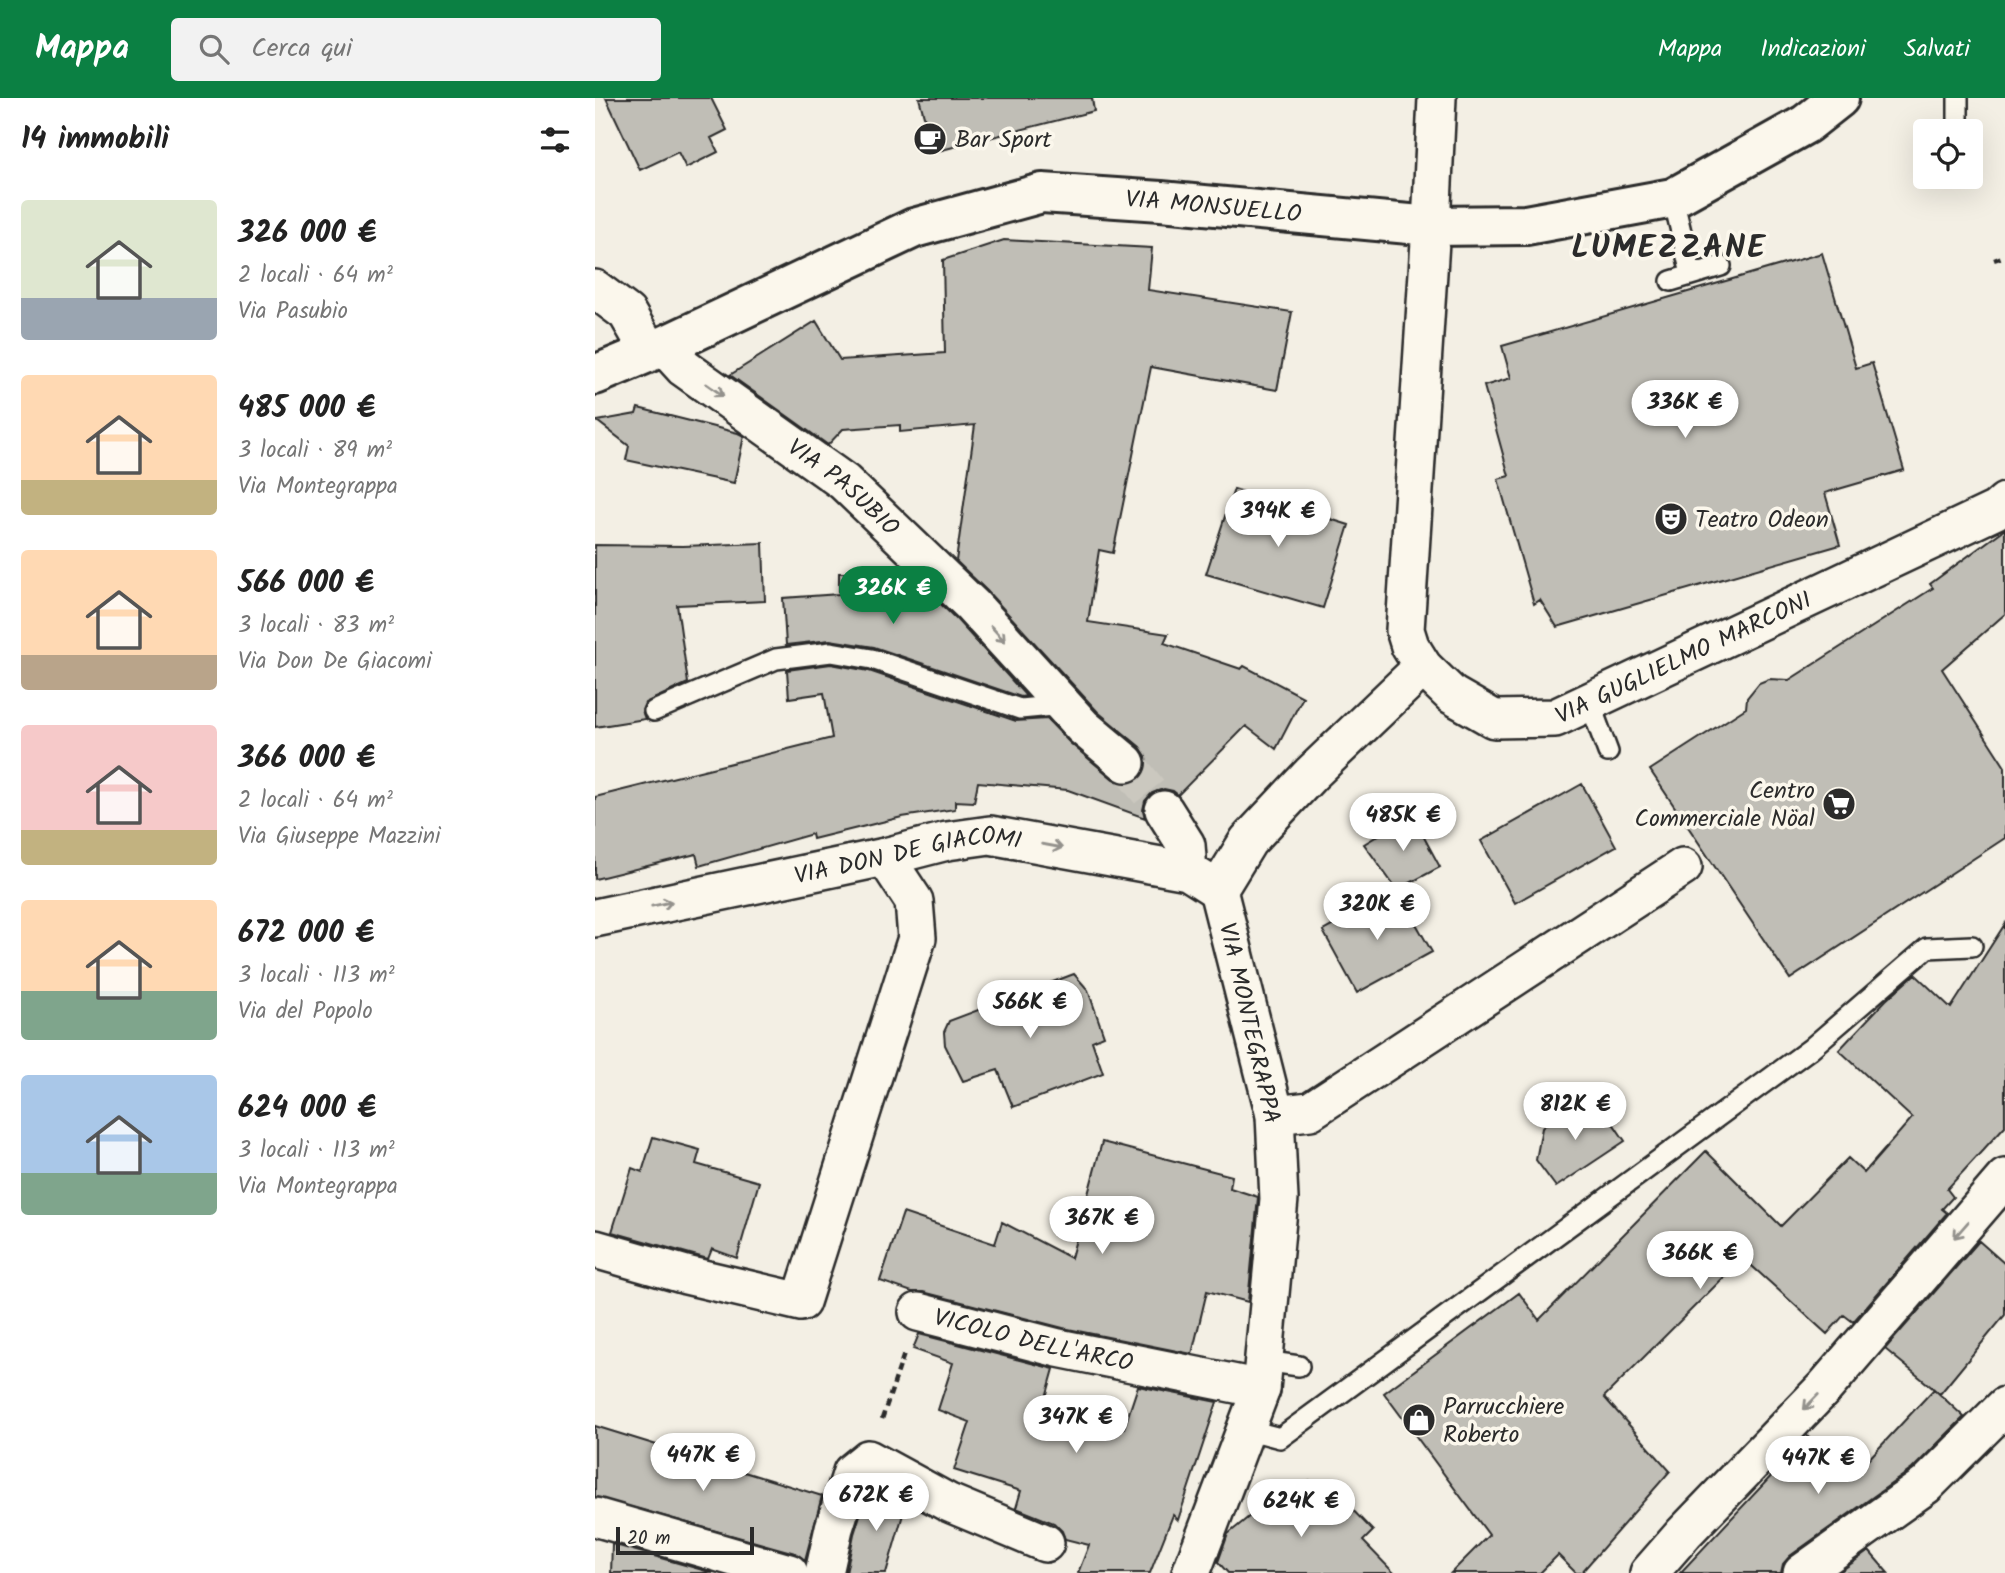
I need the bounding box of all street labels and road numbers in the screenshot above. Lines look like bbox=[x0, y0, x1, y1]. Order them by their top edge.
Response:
street label: VIA MONSUELLO bbox=[1124, 181, 1303, 235]
street label: VIA PASUBIO bbox=[778, 429, 908, 547]
street label: VIA GUGLIELMO MARCONI bbox=[1549, 582, 1819, 736]
street label: VIA DON DE GIACOMI bbox=[791, 816, 1025, 897]
street label: VIA MONTEGRAPPA bbox=[1206, 919, 1291, 1128]
street label: VICOLO DELL'ARCO bbox=[929, 1299, 1137, 1384]

